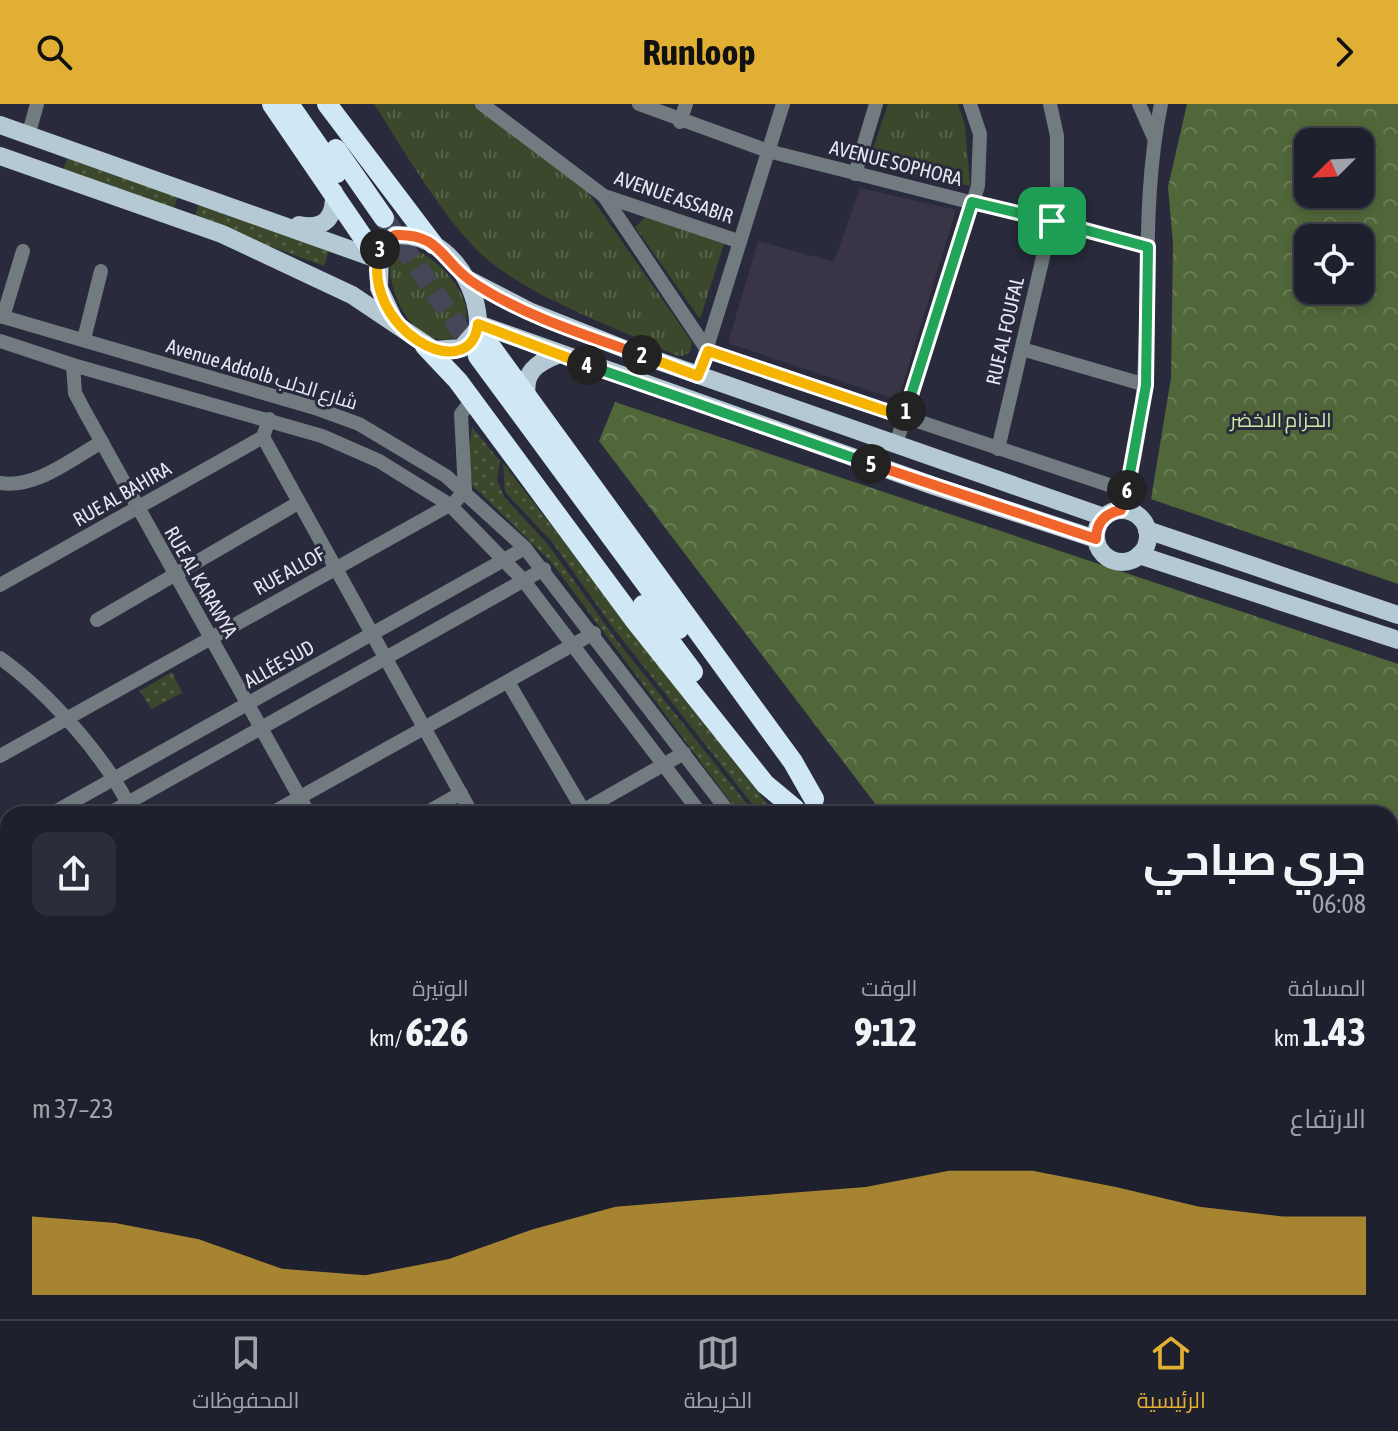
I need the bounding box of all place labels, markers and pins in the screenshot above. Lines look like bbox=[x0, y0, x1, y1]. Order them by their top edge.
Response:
pin bbox=[1018, 187, 1086, 255]
pin: 3 bbox=[360, 229, 400, 269]
pin: 2 bbox=[622, 335, 662, 375]
pin: 4 bbox=[567, 345, 607, 385]
pin: 1 bbox=[886, 391, 926, 431]
pin: 5 bbox=[851, 444, 891, 484]
pin: 6 bbox=[1107, 470, 1147, 510]

